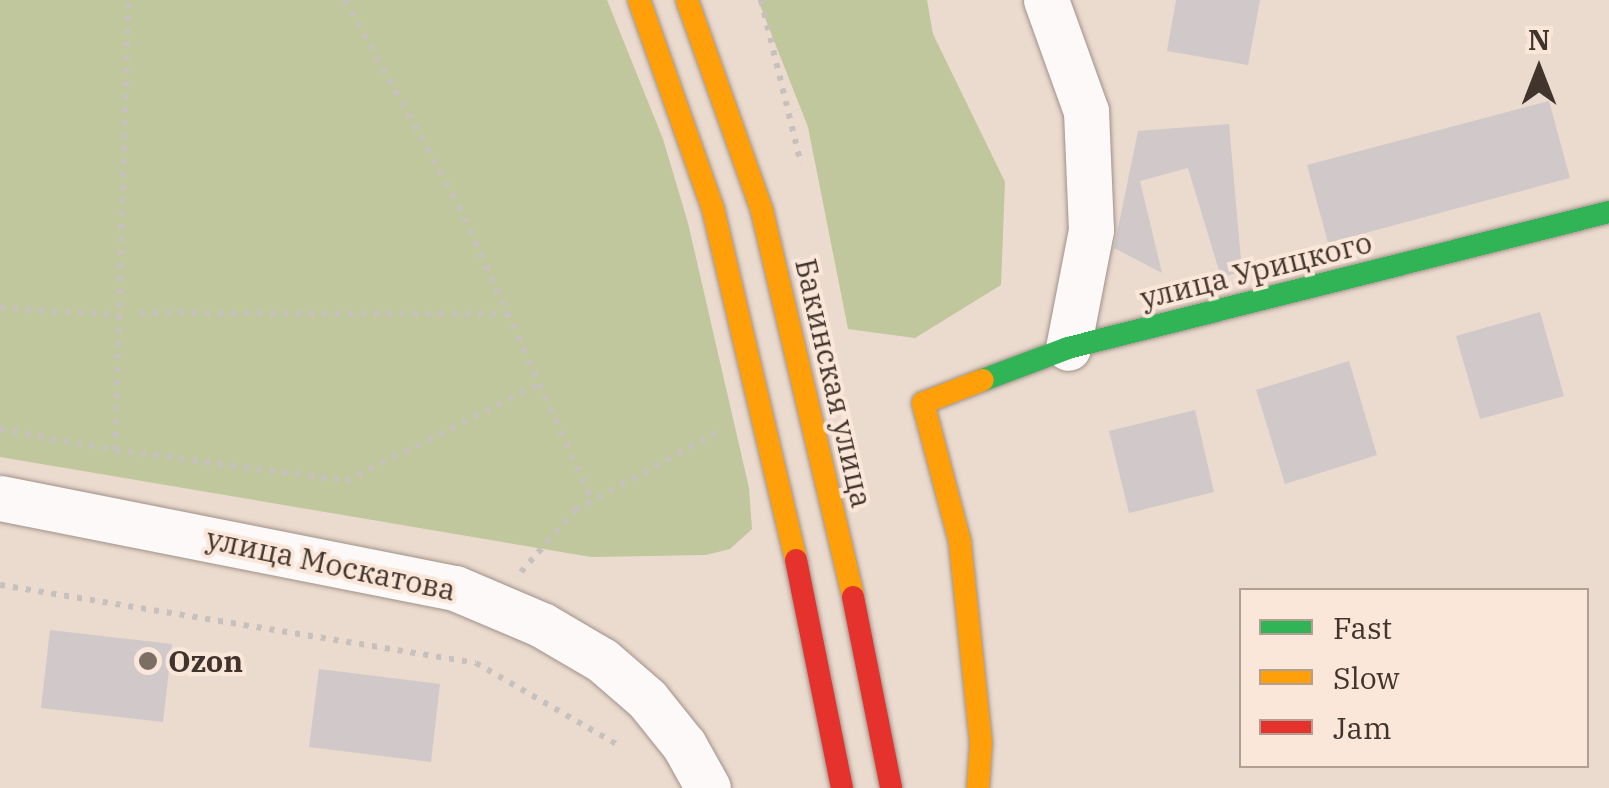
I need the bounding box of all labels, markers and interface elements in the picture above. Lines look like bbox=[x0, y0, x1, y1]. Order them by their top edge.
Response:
north arrow bbox=[1489, 20, 1589, 120]
text: N bbox=[1528, 21, 1550, 58]
street label: улица Урицкого bbox=[1136, 224, 1376, 316]
street label: Бакинская улица bbox=[788, 255, 880, 511]
street label: улица Москатова bbox=[203, 520, 459, 608]
legend bbox=[1239, 588, 1589, 768]
text: Fast bbox=[1333, 608, 1392, 647]
place label: Ozon bbox=[168, 643, 243, 679]
marker: Ozon bbox=[137, 650, 159, 672]
text: Slow bbox=[1333, 658, 1400, 697]
text: Jam bbox=[1333, 708, 1392, 747]

